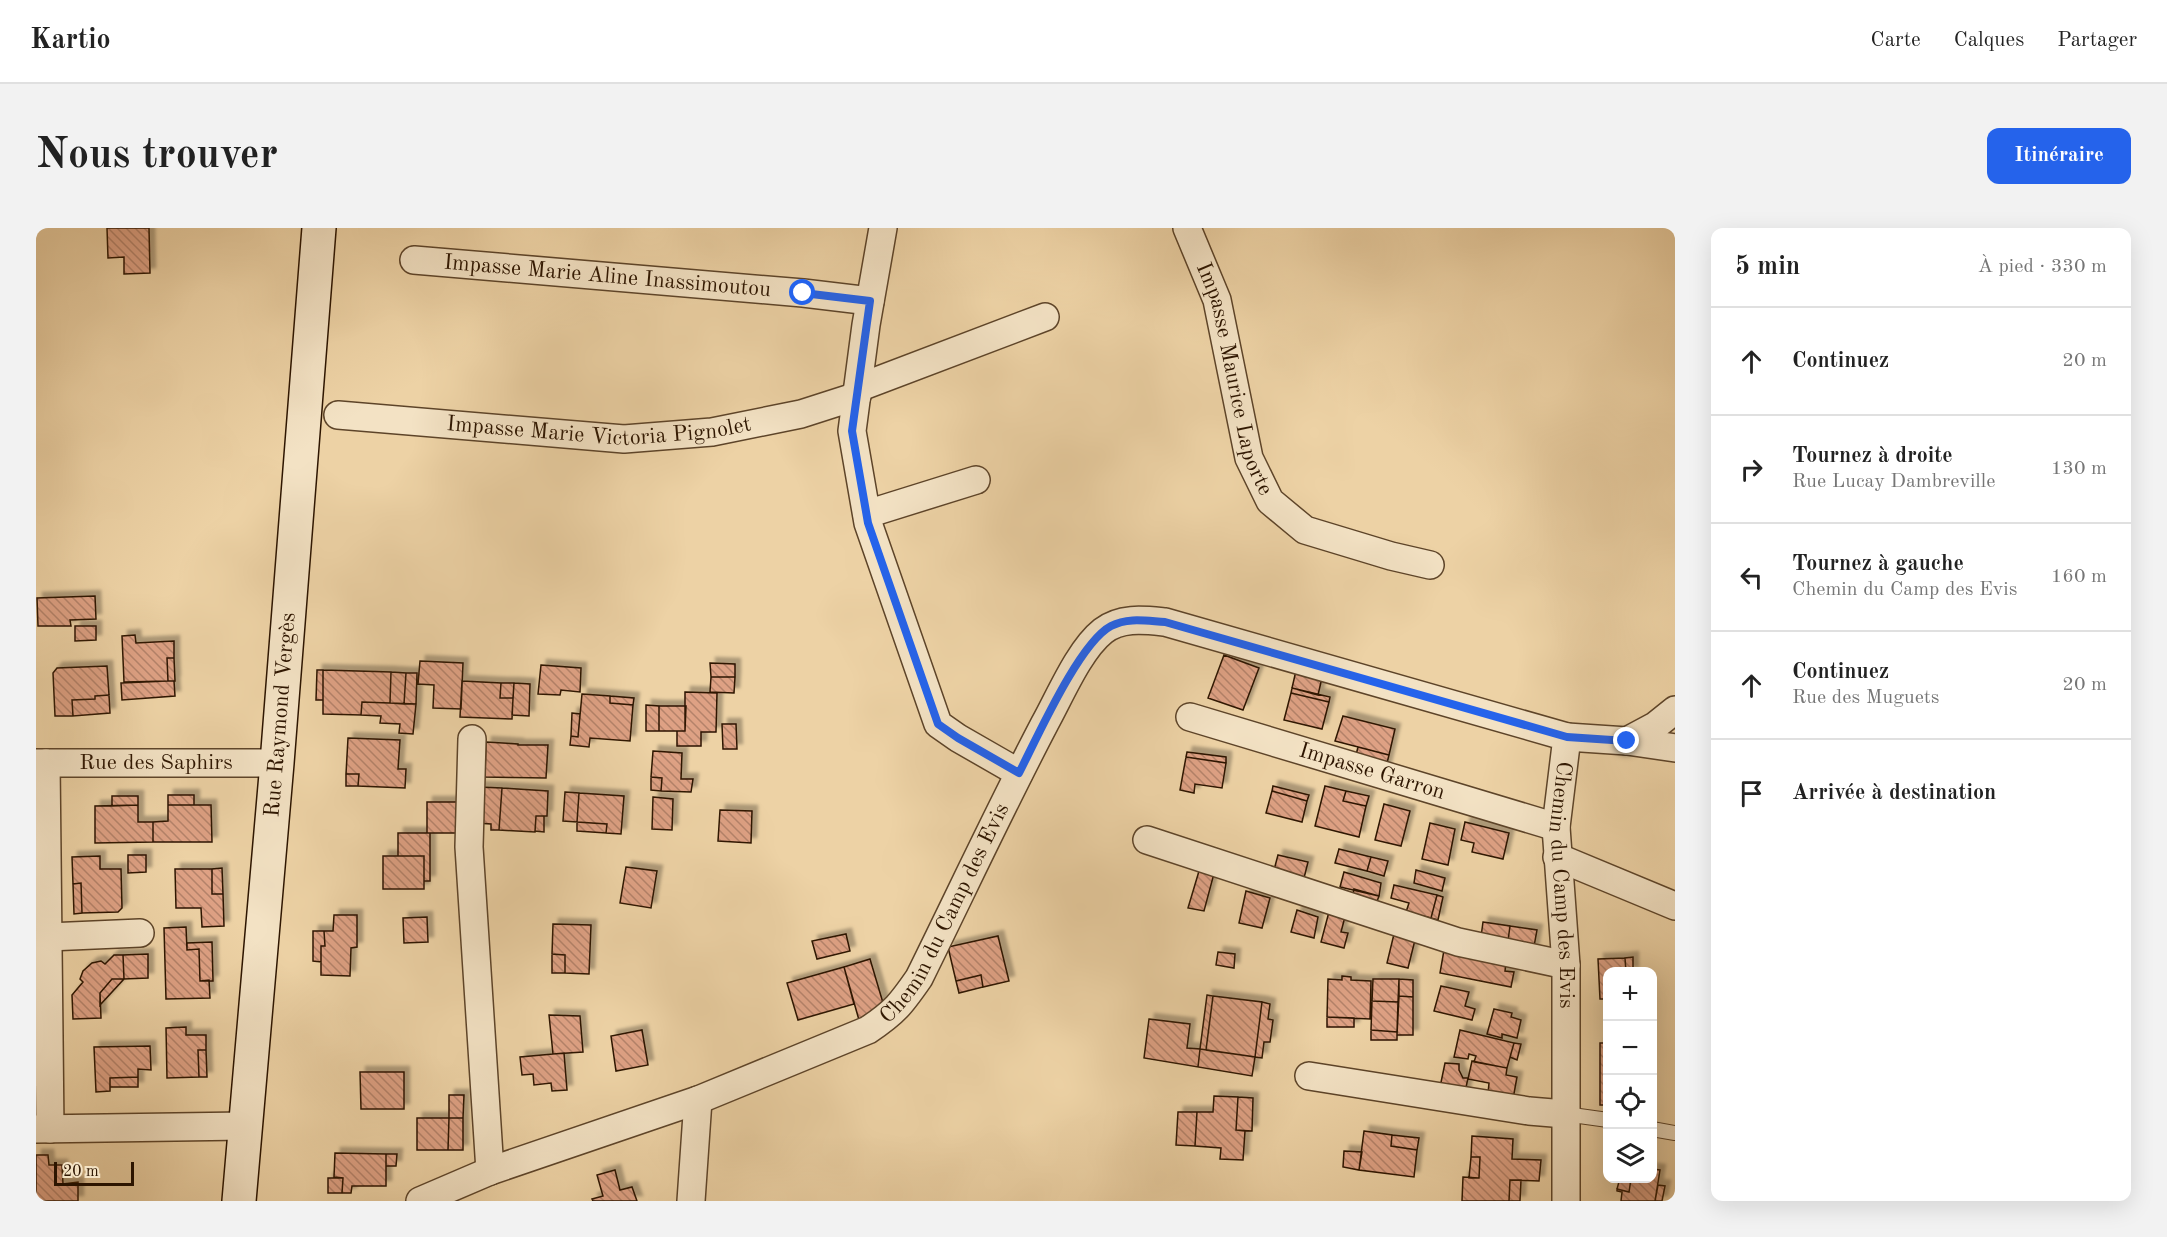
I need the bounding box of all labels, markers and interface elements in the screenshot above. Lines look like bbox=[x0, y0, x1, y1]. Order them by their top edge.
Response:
text: Kartio bbox=[30, 27, 111, 55]
text: Carte bbox=[1871, 30, 1921, 51]
text: Calques bbox=[1954, 30, 2024, 51]
text: Partager bbox=[2057, 30, 2137, 51]
button: Itinéraire bbox=[1987, 128, 2131, 184]
text: Nous trouver bbox=[36, 135, 278, 177]
street label: Impasse Marie Aline Inassimoutou bbox=[443, 252, 772, 301]
text: 5 min bbox=[1735, 254, 1800, 280]
text: À pied · 330 m bbox=[1978, 257, 2107, 277]
street label: Impasse Maurice Laporte bbox=[1192, 259, 1276, 499]
route start bbox=[789, 279, 815, 305]
icon: ahead bbox=[1735, 345, 1768, 378]
text: Continuez bbox=[1792, 350, 1889, 372]
text: 20 m bbox=[2062, 351, 2107, 371]
street label: Impasse Marie Victoria Pignolet bbox=[446, 413, 753, 450]
text: Tournez à droite bbox=[1792, 445, 1953, 467]
icon: right bbox=[1735, 453, 1768, 486]
text: 130 m bbox=[2051, 459, 2107, 479]
text: Rue Lucay Dambreville bbox=[1792, 472, 1995, 492]
text: Tournez à gauche bbox=[1792, 553, 1964, 575]
icon: left bbox=[1735, 561, 1768, 594]
text: 160 m bbox=[2051, 567, 2107, 587]
text: Chemin du Camp des Evis bbox=[1792, 580, 2017, 600]
street label: Rue Raymond Vergès bbox=[261, 612, 300, 818]
text: Continuez bbox=[1792, 661, 1889, 683]
icon: ahead bbox=[1735, 669, 1768, 702]
text: 20 m bbox=[2062, 675, 2107, 695]
text: Rue des Muguets bbox=[1792, 688, 1940, 708]
route end bbox=[1613, 727, 1639, 753]
street label: Impasse Garron bbox=[1296, 739, 1448, 804]
street label: Rue des Saphirs bbox=[79, 752, 233, 774]
street label: Chemin du Camp des Evis bbox=[1544, 760, 1577, 1008]
icon: arrive bbox=[1735, 777, 1768, 810]
text: Arrivée à destination bbox=[1792, 782, 1996, 804]
street label: Chemin du Camp des Evis bbox=[876, 800, 1013, 1028]
map controls bbox=[1603, 967, 1657, 1183]
button: + bbox=[1603, 967, 1657, 1021]
button: − bbox=[1603, 1021, 1657, 1075]
button: locate bbox=[1603, 1075, 1657, 1129]
button: layers bbox=[1603, 1129, 1657, 1183]
scale bar bbox=[54, 1159, 134, 1186]
text: 20 m bbox=[63, 1164, 99, 1180]

